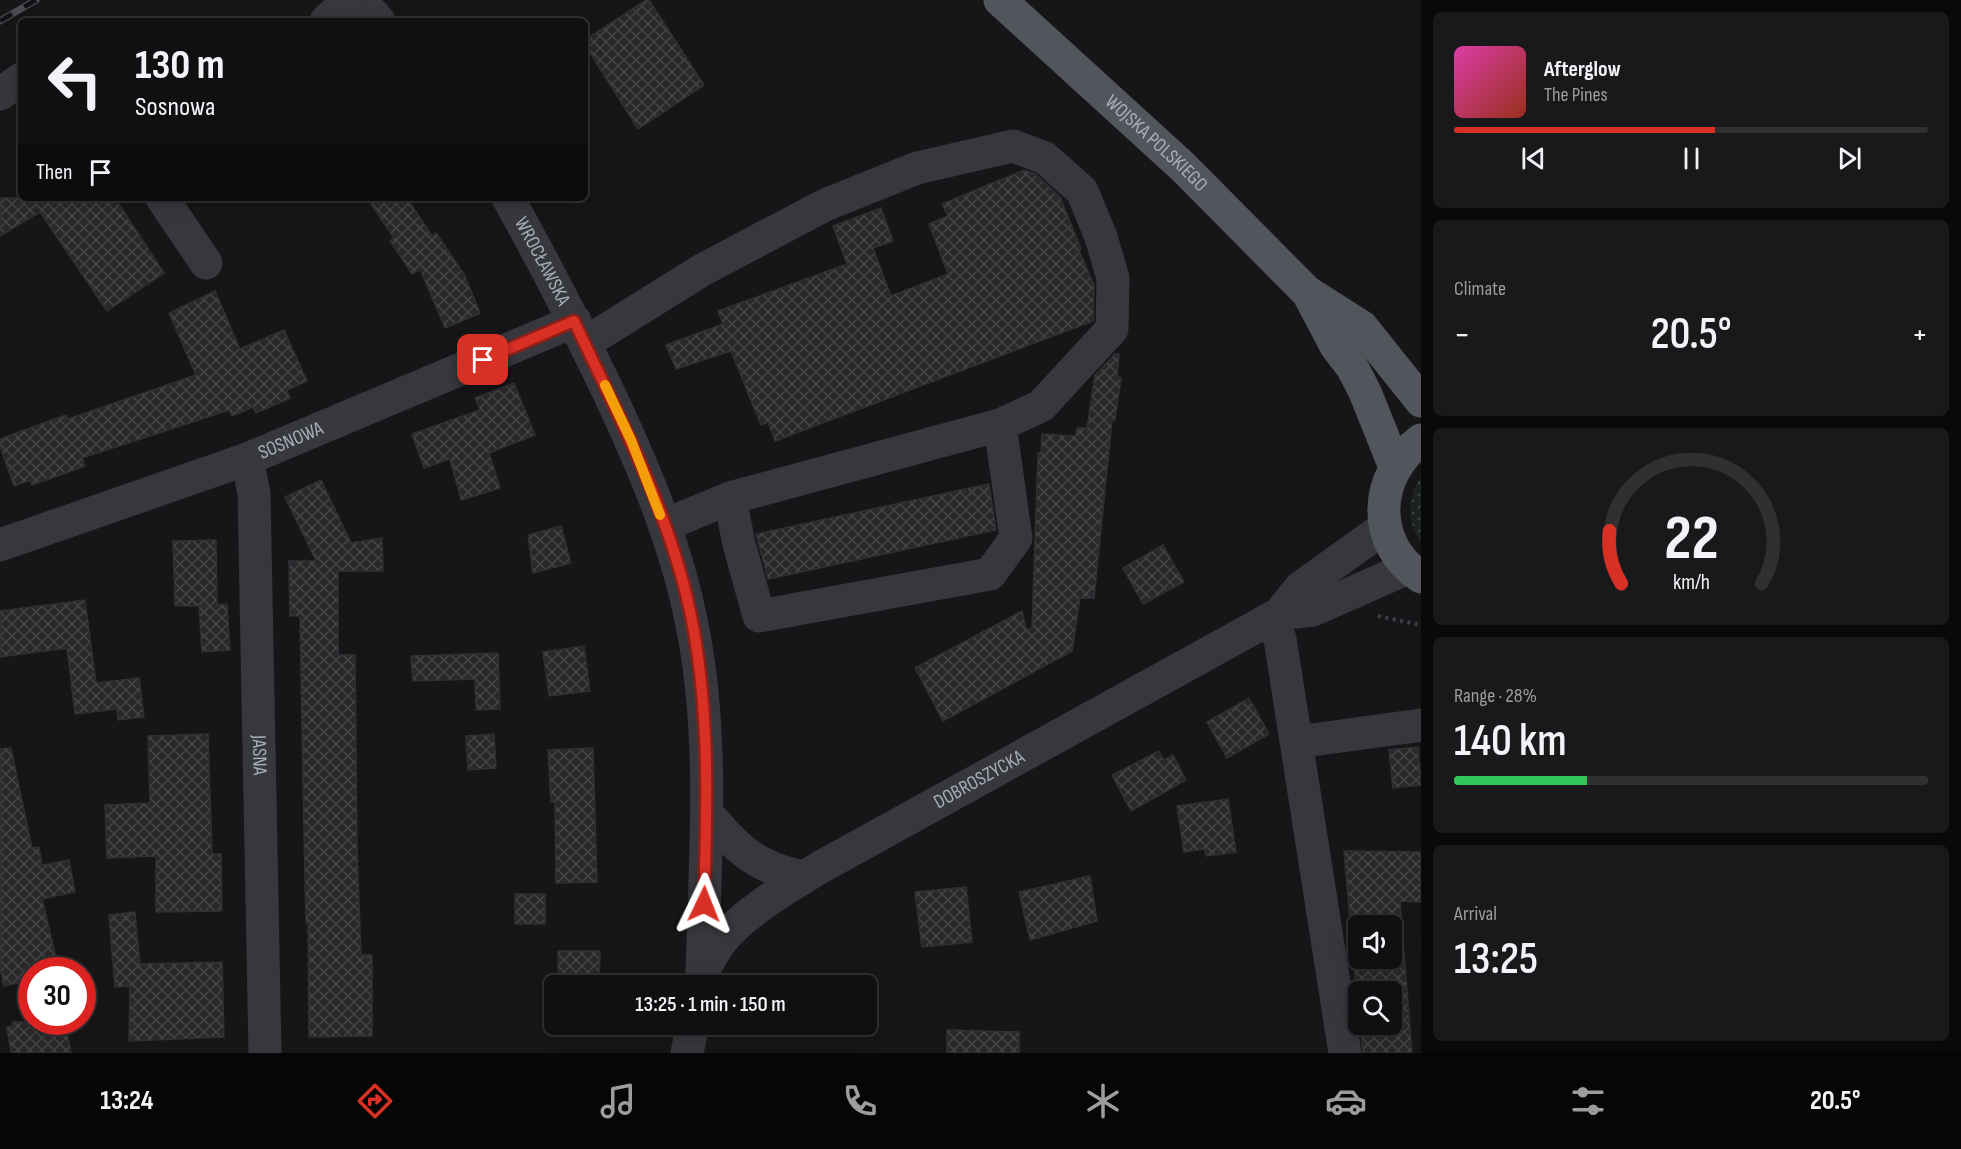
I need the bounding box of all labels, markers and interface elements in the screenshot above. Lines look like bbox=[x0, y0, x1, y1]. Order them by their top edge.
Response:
text: 130 m bbox=[135, 40, 225, 91]
icon: left bbox=[36, 42, 114, 120]
text: Afterglow bbox=[1544, 56, 1621, 83]
text: The Pines bbox=[1544, 83, 1608, 107]
street label: WOJSKA POLSKIEGO bbox=[1100, 90, 1213, 197]
text: Sosnowa bbox=[135, 91, 215, 123]
icon: previous bbox=[1517, 142, 1550, 175]
icon: pause bbox=[1675, 142, 1708, 175]
icon: next bbox=[1833, 142, 1866, 175]
icon: arrive bbox=[84, 156, 117, 189]
text: Then bbox=[36, 159, 72, 186]
street label: WROCŁAWSKA bbox=[509, 213, 576, 310]
text: Climate bbox=[1454, 277, 1506, 301]
text: 20.5° bbox=[1650, 307, 1732, 362]
text: − bbox=[1454, 315, 1470, 355]
text: + bbox=[1912, 315, 1928, 355]
pin bbox=[457, 334, 508, 385]
icon: arrive bbox=[466, 343, 499, 376]
street label: SOSNOWA bbox=[255, 416, 327, 465]
text: 22 bbox=[1664, 502, 1718, 577]
text: km/h bbox=[1672, 570, 1710, 595]
text: Range · 28% bbox=[1454, 684, 1537, 708]
text: 140 km bbox=[1454, 714, 1567, 769]
street label: JASNA bbox=[247, 734, 272, 776]
street label: DOBROSZYCKA bbox=[930, 745, 1029, 814]
position arrow bbox=[672, 872, 736, 936]
text: Arrival bbox=[1454, 902, 1497, 926]
map controls bbox=[1348, 915, 1402, 1035]
button: sound bbox=[1348, 915, 1402, 969]
text: 13:25 bbox=[1454, 932, 1538, 987]
speed limit sign: 30 bbox=[18, 957, 96, 1035]
button: search bbox=[1348, 981, 1402, 1035]
text: 13:25 · 1 min · 150 m bbox=[635, 991, 786, 1018]
icon: directions bbox=[354, 1080, 396, 1122]
icon: music bbox=[597, 1080, 639, 1122]
icon: phone bbox=[839, 1080, 881, 1122]
icon: climate bbox=[1082, 1080, 1124, 1122]
icon: car bbox=[1325, 1080, 1367, 1122]
icon: filters bbox=[1567, 1080, 1609, 1122]
text: 13:24 bbox=[100, 1085, 153, 1117]
text: 20.5° bbox=[1810, 1085, 1861, 1117]

